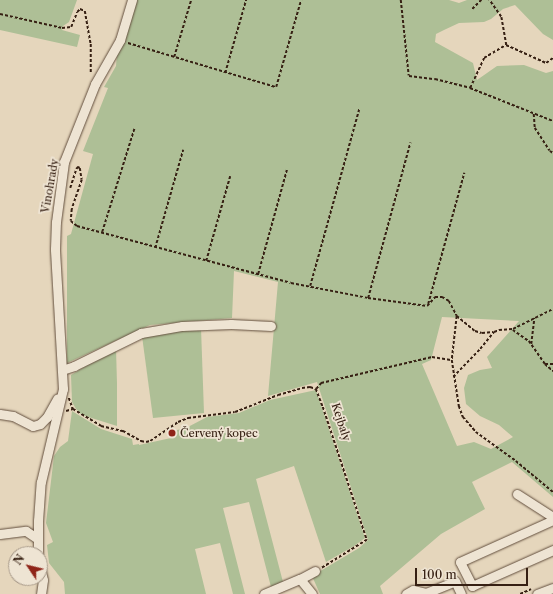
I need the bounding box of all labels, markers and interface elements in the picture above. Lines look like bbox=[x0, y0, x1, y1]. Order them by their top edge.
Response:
street label: Vinohrady bbox=[39, 158, 61, 214]
street label: Kejbaly bbox=[329, 401, 353, 443]
place label: Červený kopec bbox=[180, 426, 258, 440]
marker: Červený kopec bbox=[167, 428, 177, 438]
north arrow bbox=[8, 546, 48, 586]
text: N bbox=[11, 552, 27, 568]
scale bar bbox=[417, 560, 530, 586]
text: 100 m bbox=[422, 567, 457, 582]

